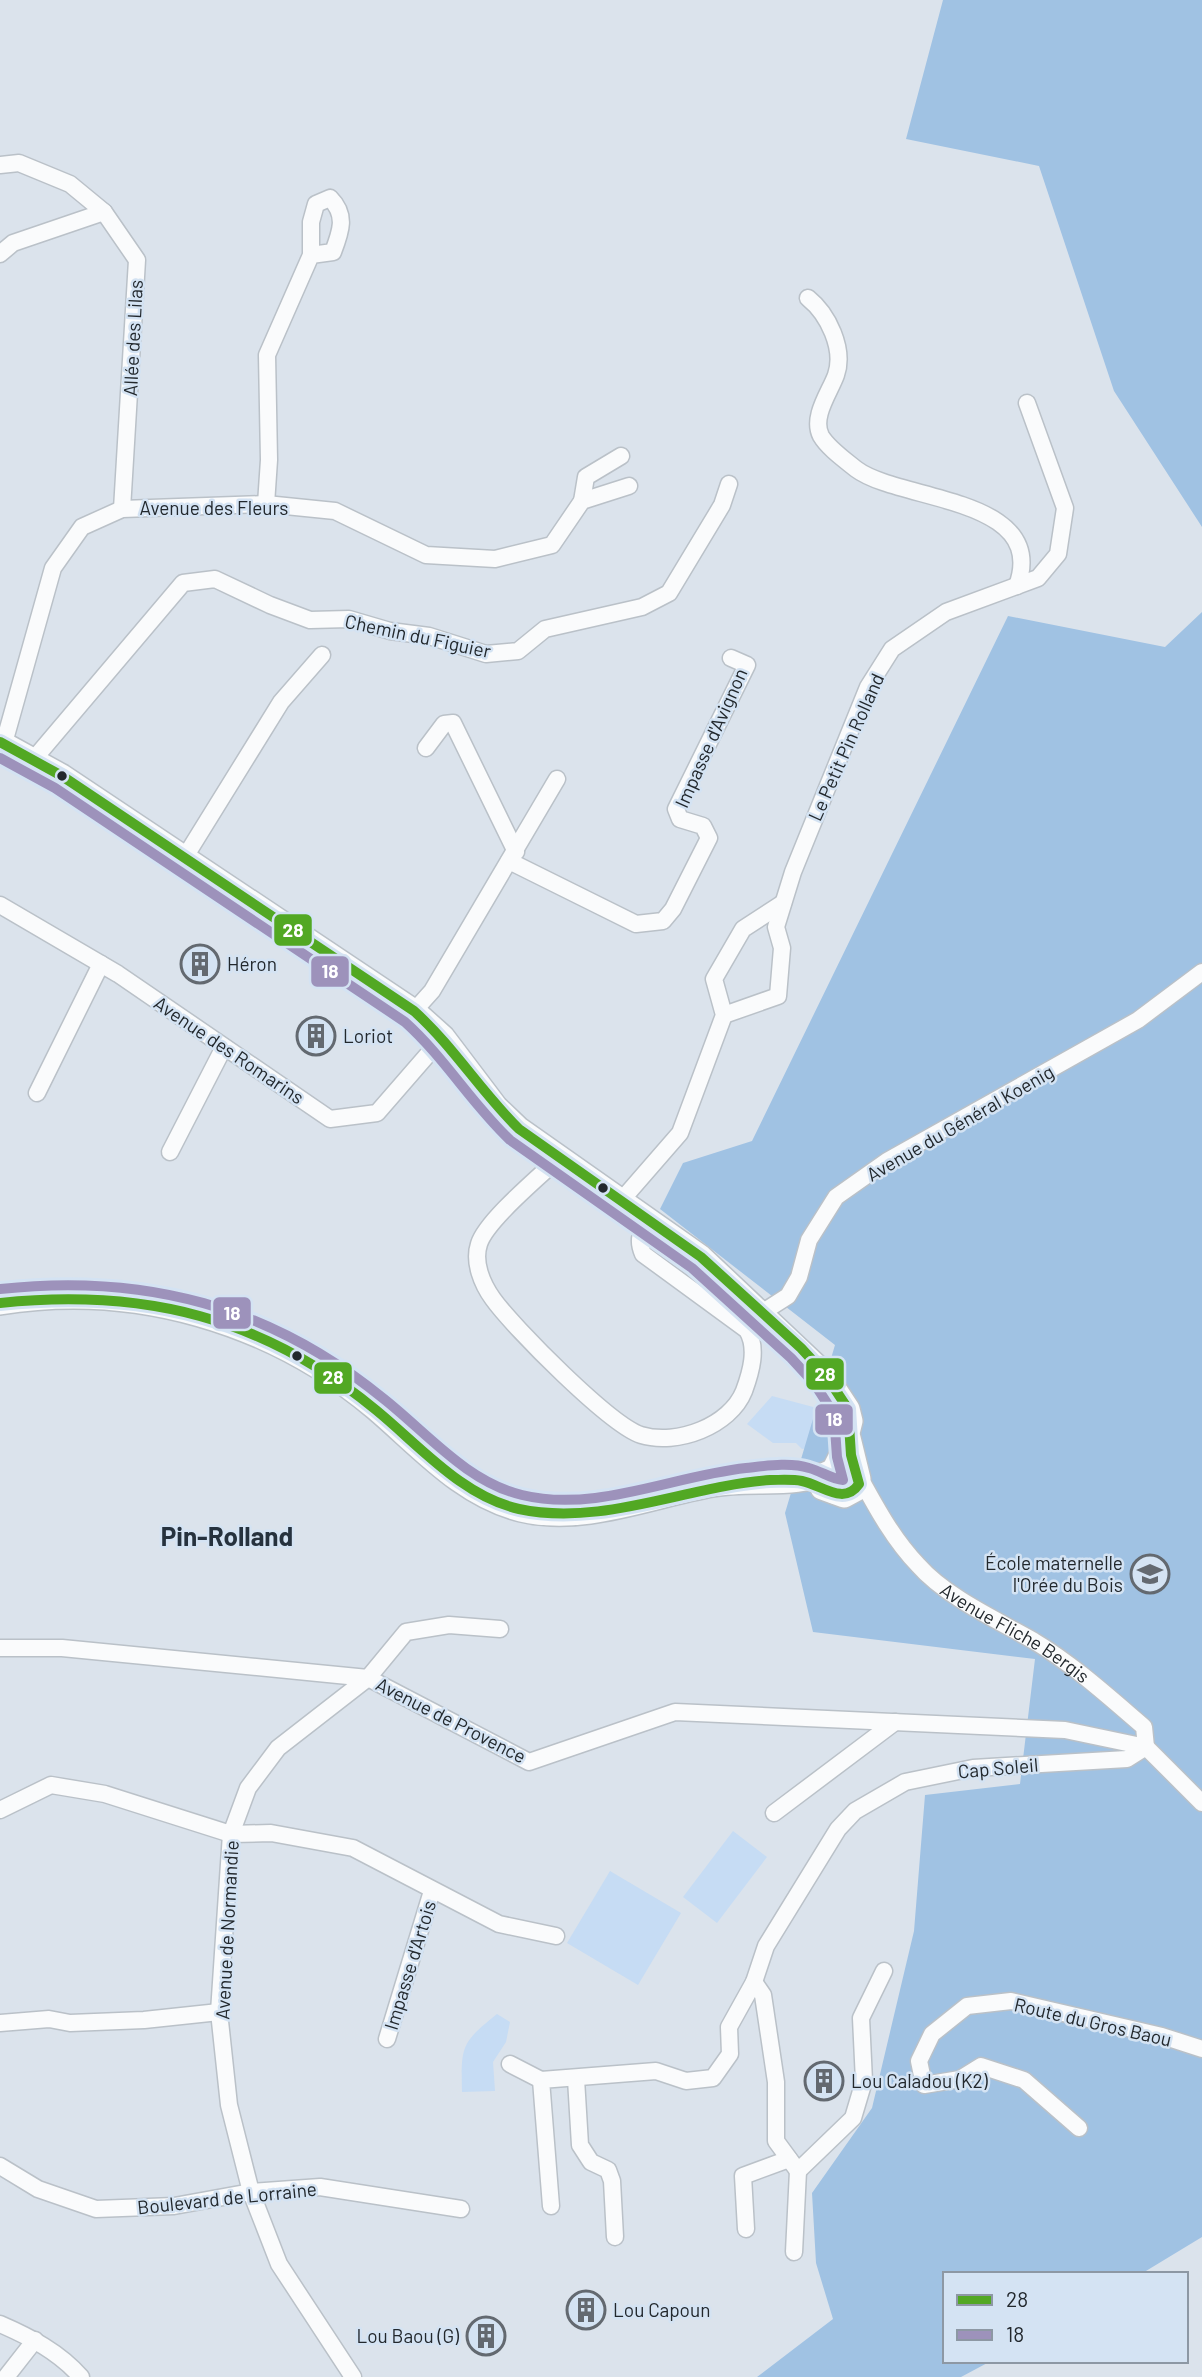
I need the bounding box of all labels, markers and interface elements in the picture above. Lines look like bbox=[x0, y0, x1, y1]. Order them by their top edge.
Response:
street label: Allée des Lilas bbox=[118, 279, 147, 397]
street label: Avenue des Fleurs bbox=[140, 496, 288, 519]
street label: Chemin du Figuier bbox=[343, 609, 493, 662]
street label: Impasse d'Avignon bbox=[669, 664, 752, 811]
street label: Le Petit Pin Rolland bbox=[803, 669, 888, 824]
unlabelled marker bbox=[55, 769, 69, 783]
line badge: 28 bbox=[273, 913, 313, 947]
text: 28 bbox=[283, 918, 303, 941]
building icon: Héron bbox=[179, 943, 221, 985]
place label: Héron bbox=[227, 952, 277, 975]
line badge: 18 bbox=[310, 955, 350, 988]
text: 18 bbox=[321, 959, 339, 982]
street label: Avenue des Romarins bbox=[150, 991, 309, 1108]
building icon: Loriot bbox=[295, 1015, 337, 1057]
place label: Loriot bbox=[343, 1024, 393, 1047]
street label: Avenue du Général Koenig bbox=[862, 1060, 1057, 1186]
unlabelled marker bbox=[596, 1181, 610, 1195]
line badge: 18 bbox=[212, 1296, 252, 1330]
text: 18 bbox=[223, 1301, 241, 1324]
unlabelled marker bbox=[290, 1349, 304, 1363]
line badge: 28 bbox=[805, 1357, 845, 1391]
line badge: 28 bbox=[313, 1361, 353, 1395]
text: 28 bbox=[815, 1362, 835, 1385]
text: 28 bbox=[323, 1365, 343, 1388]
line badge: 18 bbox=[814, 1403, 854, 1436]
text: 18 bbox=[825, 1407, 843, 1430]
district label: Pin-Rolland bbox=[161, 1520, 293, 1551]
place label: École maternelle l'Orée du Bois bbox=[985, 1551, 1123, 1596]
school or university icon: École maternelle l'Orée du Bois bbox=[1129, 1553, 1171, 1595]
street label: Avenue Fliche Bergis bbox=[936, 1578, 1095, 1687]
street label: Avenue de Provence bbox=[372, 1672, 530, 1767]
street label: Cap Soleil bbox=[957, 1753, 1039, 1782]
street label: Avenue de Normandie bbox=[210, 1840, 243, 2020]
street label: Impasse d'Artois bbox=[379, 1897, 440, 2032]
street label: Route du Gros Baou bbox=[1012, 1992, 1174, 2051]
building icon: Lou Caladou (K2) bbox=[803, 2060, 845, 2102]
place label: Lou Caladou (K2) bbox=[851, 2069, 989, 2092]
street label: Boulevard de Lorraine bbox=[136, 2177, 318, 2218]
legend bbox=[943, 2272, 1188, 2363]
text: 28 bbox=[1006, 2286, 1028, 2311]
building icon: Lou Capoun bbox=[565, 2289, 607, 2331]
place label: Lou Capoun bbox=[613, 2298, 710, 2321]
building icon: Lou Baou (G) bbox=[465, 2315, 507, 2357]
text: 18 bbox=[1006, 2321, 1024, 2346]
place label: Lou Baou (G) bbox=[356, 2324, 460, 2347]

